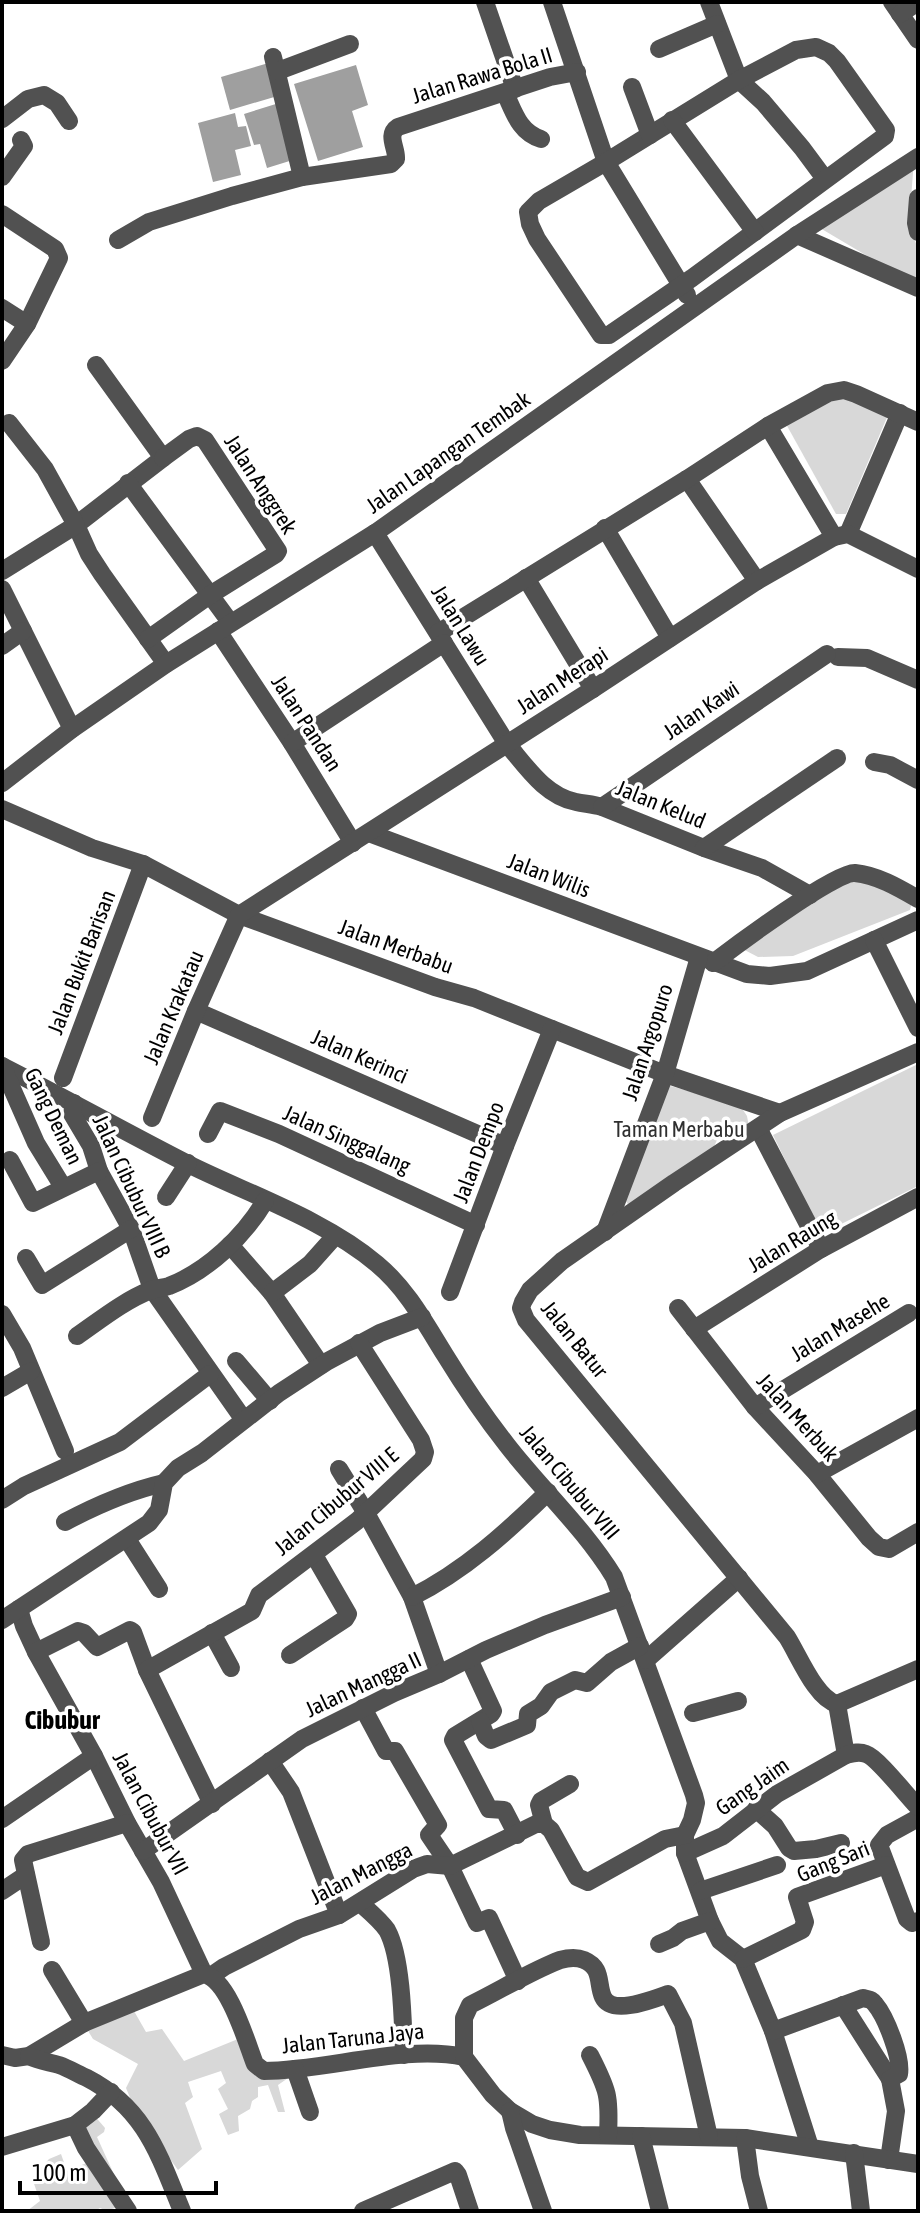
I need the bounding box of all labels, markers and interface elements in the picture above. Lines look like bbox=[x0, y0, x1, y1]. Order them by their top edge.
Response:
street label: Jalan Rawa Bola II bbox=[409, 41, 555, 109]
street label: Jalan Lapangan Tembak bbox=[361, 385, 535, 518]
street label: Jalan Anggrek bbox=[219, 429, 303, 539]
street label: Jalan Lawu bbox=[426, 580, 496, 670]
street label: Jalan Merapi bbox=[512, 641, 612, 719]
street label: Jalan Pandan bbox=[266, 670, 348, 776]
street label: Jalan Kawi bbox=[658, 675, 744, 745]
street label: Jalan Kelud bbox=[612, 774, 710, 834]
street label: Jalan Wilis bbox=[504, 847, 594, 903]
street label: Jalan Bukit Barisan bbox=[42, 886, 120, 1038]
street label: Jalan Merbabu bbox=[335, 913, 457, 979]
street label: Jalan Krakatau bbox=[137, 946, 209, 1068]
street label: Jalan Argopuro bbox=[616, 981, 678, 1103]
street label: Jalan Kerinci bbox=[308, 1023, 412, 1089]
street label: Gang Deman bbox=[19, 1064, 89, 1168]
street label: Jalan Dempo bbox=[447, 1098, 509, 1206]
street label: Jalan Singgalang bbox=[279, 1099, 415, 1179]
street label: Jalan Cibubur VIII B bbox=[88, 1110, 177, 1262]
park label: Taman Merbabu bbox=[613, 1116, 745, 1142]
street label: Jalan Raung bbox=[743, 1204, 842, 1278]
street label: Jalan Masehe bbox=[786, 1287, 894, 1367]
street label: Jalan Batur bbox=[536, 1295, 614, 1383]
street label: Jalan Merbuk bbox=[752, 1368, 844, 1466]
street label: Jalan Cibubur VIII bbox=[515, 1420, 625, 1544]
street label: Jalan Cibubur VIII E bbox=[269, 1441, 404, 1560]
street label: Jalan Mangga II bbox=[301, 1646, 425, 1722]
district label: Cibubur bbox=[24, 1705, 101, 1735]
street label: Jalan Cibubur VII bbox=[108, 1747, 194, 1879]
street label: Gang Jaim bbox=[710, 1751, 794, 1821]
street label: Gang Sari bbox=[793, 1835, 873, 1887]
street label: Jalan Mangga bbox=[306, 1836, 416, 1910]
street label: Jalan Taruna Jaya bbox=[281, 2018, 425, 2058]
scale bar bbox=[20, 2145, 216, 2195]
text: 100 m bbox=[32, 2159, 86, 2186]

